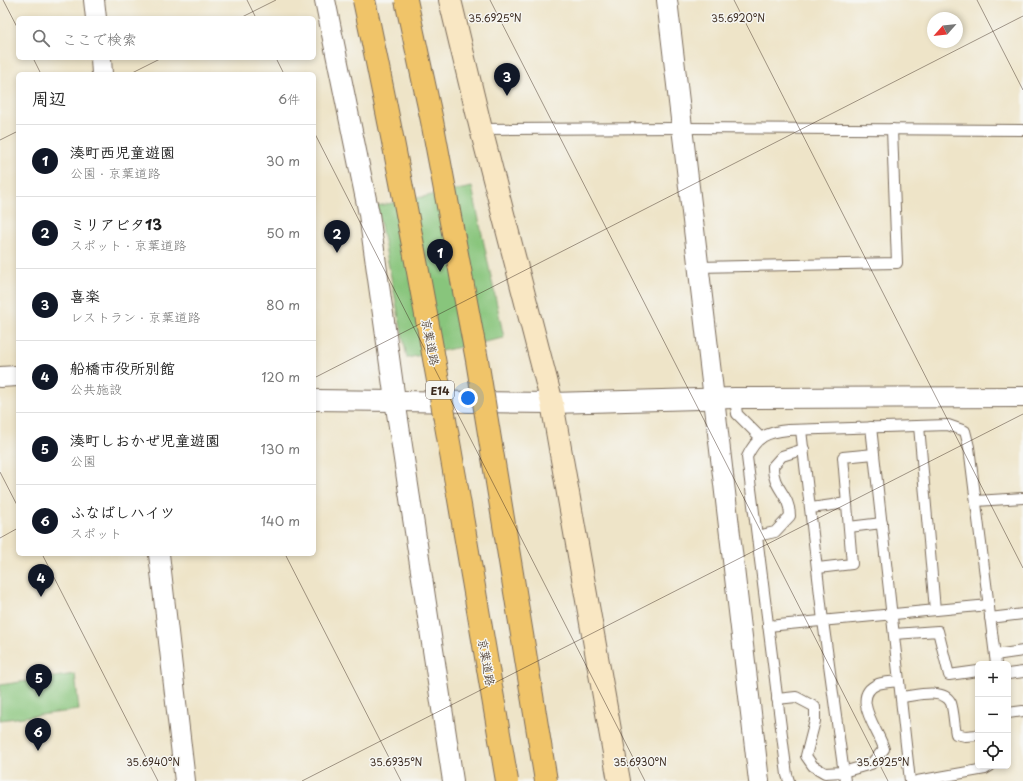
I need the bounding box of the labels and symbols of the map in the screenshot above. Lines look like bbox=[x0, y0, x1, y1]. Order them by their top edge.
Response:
text: 35.6925°N bbox=[468, 10, 522, 25]
text: 35.6920°N bbox=[711, 10, 765, 25]
north arrow bbox=[927, 12, 963, 48]
pin: 3 bbox=[494, 63, 520, 96]
pin: 2 bbox=[324, 220, 350, 253]
pin: 1 bbox=[427, 239, 453, 272]
street label: 京葉道路 bbox=[418, 317, 444, 367]
road number: E14 bbox=[426, 381, 454, 399]
your location bbox=[458, 388, 478, 408]
pin: 4 bbox=[28, 564, 54, 597]
street label: 京葉道路 bbox=[474, 637, 500, 687]
pin: 5 bbox=[26, 664, 52, 697]
pin: 6 bbox=[25, 718, 51, 751]
text: 35.6940°N bbox=[126, 754, 180, 769]
text: 35.6935°N bbox=[370, 754, 423, 769]
text: 35.6930°N bbox=[613, 754, 667, 769]
text: 35.6925°N bbox=[856, 754, 910, 769]

